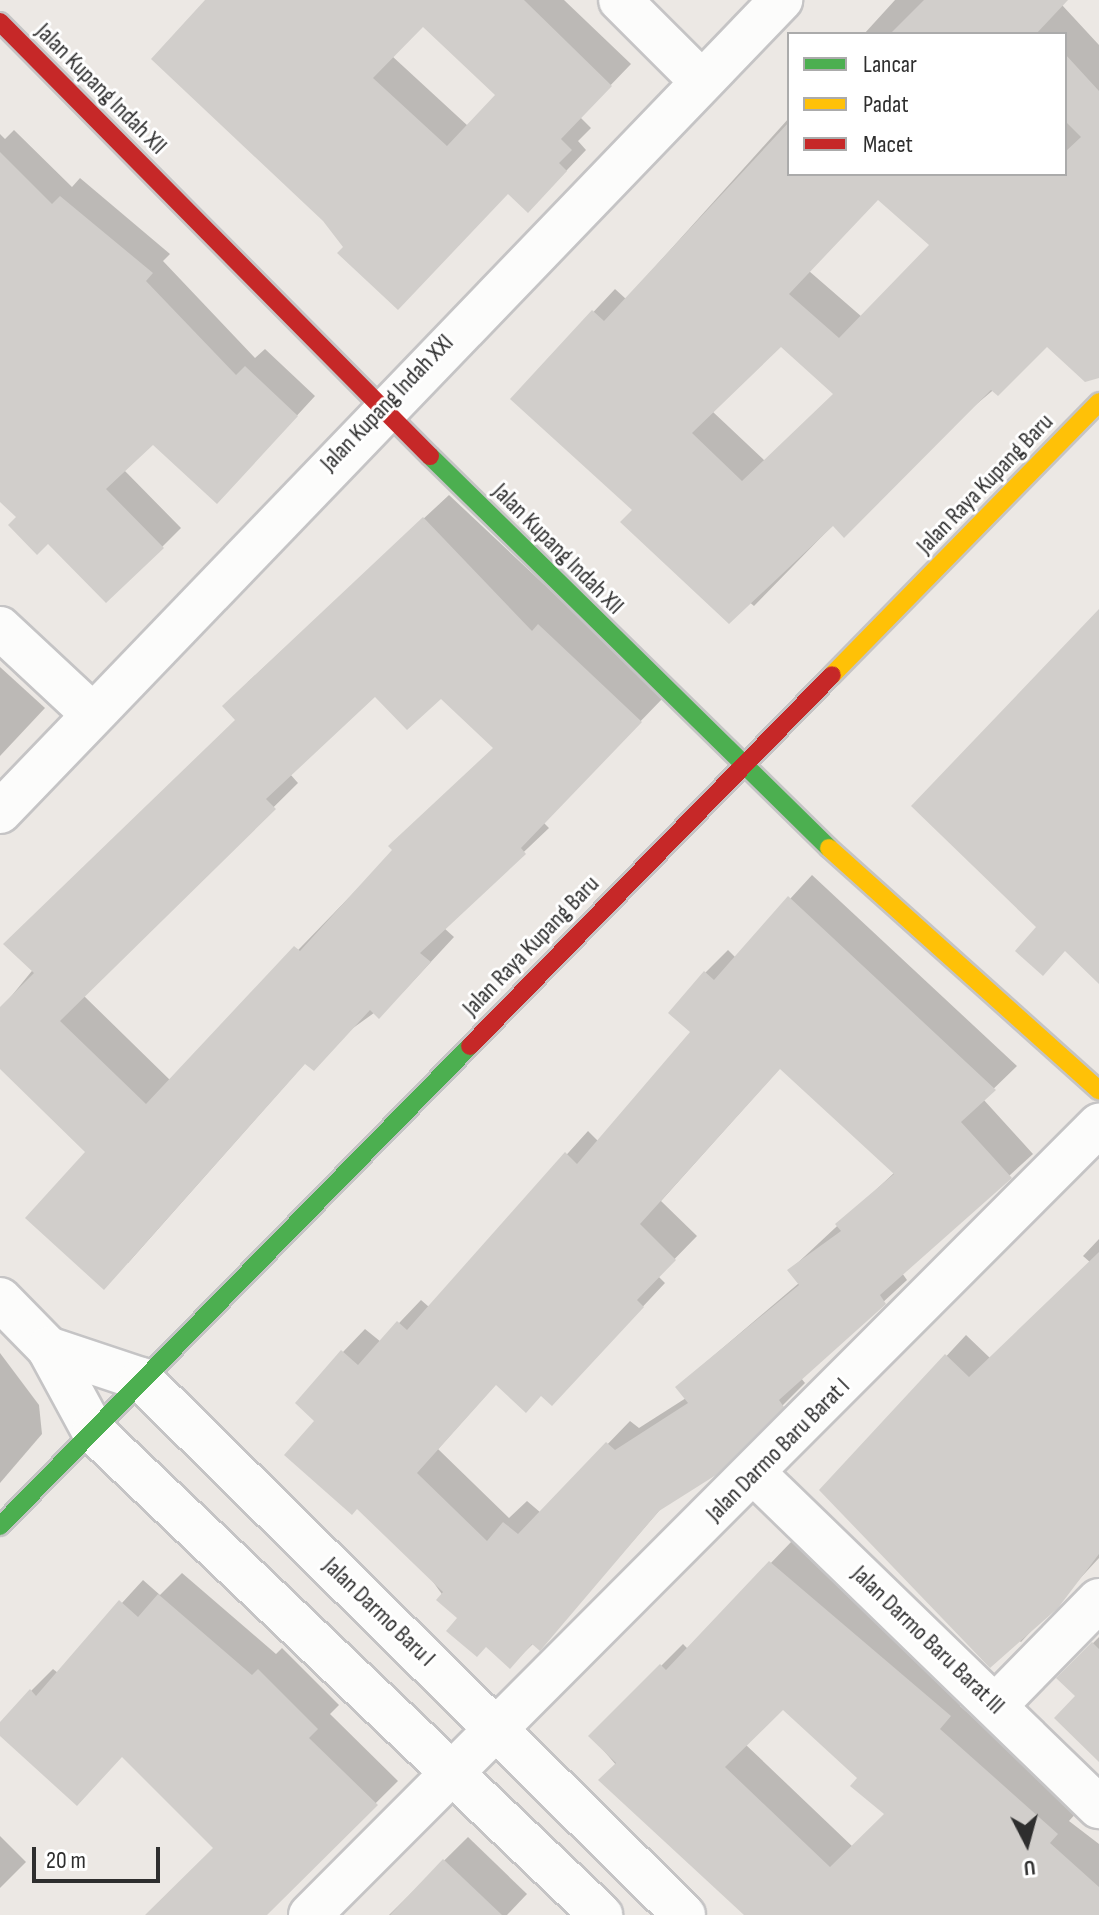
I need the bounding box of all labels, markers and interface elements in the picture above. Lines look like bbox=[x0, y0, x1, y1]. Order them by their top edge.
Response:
street label: Jalan Kupang Indah XII bbox=[29, 17, 173, 161]
legend bbox=[787, 32, 1067, 176]
text: Lancar bbox=[863, 50, 917, 79]
text: Padat bbox=[863, 90, 909, 119]
text: Macet bbox=[863, 130, 913, 159]
street label: Jalan Kupang Indah XXI bbox=[314, 329, 460, 477]
street label: Jalan Raya Kupang Baru bbox=[911, 408, 1059, 560]
street label: Jalan Kupang Indah XII bbox=[486, 477, 630, 621]
street label: Jalan Raya Kupang Baru bbox=[457, 870, 605, 1022]
street label: Jalan Darmo Baru Barat I bbox=[700, 1372, 856, 1528]
street label: Jalan Darmo Baru I bbox=[317, 1551, 441, 1673]
street label: Jalan Darmo Baru Barat III bbox=[846, 1560, 1010, 1720]
north arrow bbox=[987, 1803, 1067, 1883]
scale bar bbox=[36, 1831, 164, 1881]
text: 20 m bbox=[46, 1846, 86, 1875]
text: U bbox=[1022, 1853, 1037, 1881]

